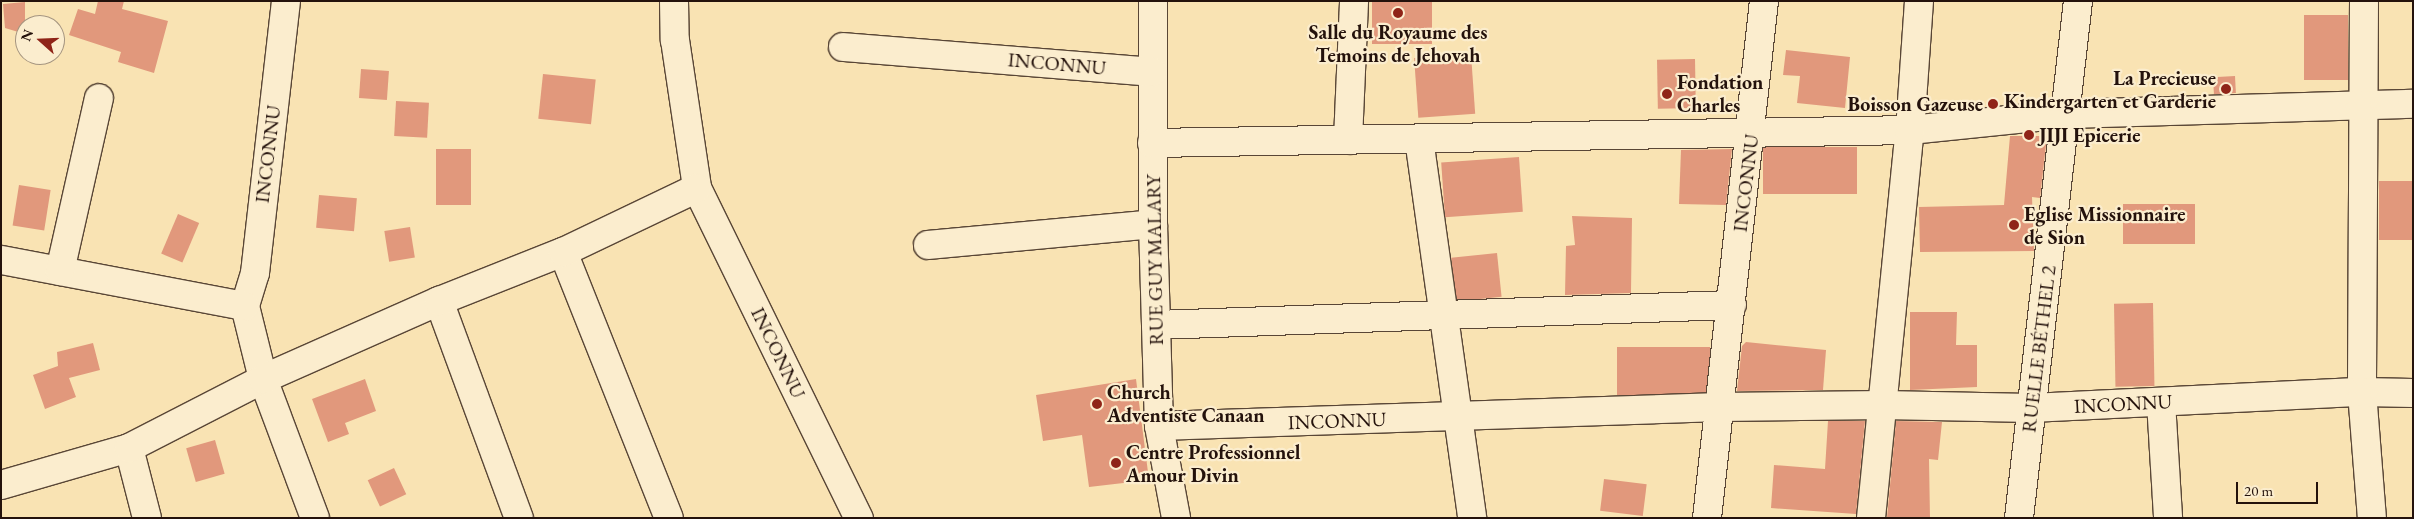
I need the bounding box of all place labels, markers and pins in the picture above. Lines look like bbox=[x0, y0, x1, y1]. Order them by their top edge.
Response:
marker: Salle du Royaume des Temoins de Jehovah bbox=[1392, 7, 1404, 19]
place label: Salle du Royaume des Temoins de Jehovah bbox=[1309, 21, 1487, 68]
place label: La Precieuse Kindergarten et Garderie bbox=[2004, 66, 2216, 113]
place label: Fondation Charles bbox=[1677, 70, 1763, 117]
marker: La Precieuse Kindergarten et Garderie bbox=[2220, 83, 2232, 95]
marker: Fondation Charles bbox=[1661, 88, 1673, 100]
place label: Boisson Gazeuse bbox=[1848, 92, 1983, 116]
marker: Boisson Gazeuse bbox=[1987, 98, 1999, 110]
place label: JIJI Epicerie bbox=[2039, 123, 2141, 147]
marker: JIJI Epicerie bbox=[2023, 129, 2035, 141]
place label: Eglise Missionnaire de Sion bbox=[2024, 202, 2186, 249]
marker: Eglise Missionnaire de Sion bbox=[2008, 219, 2020, 231]
place label: Church Adventiste Canaan bbox=[1107, 380, 1264, 427]
marker: Church Adventiste Canaan bbox=[1091, 398, 1103, 410]
place label: Centre Professionnel Amour Divin bbox=[1126, 440, 1300, 487]
marker: Centre Professionnel Amour Divin bbox=[1110, 457, 1122, 469]

